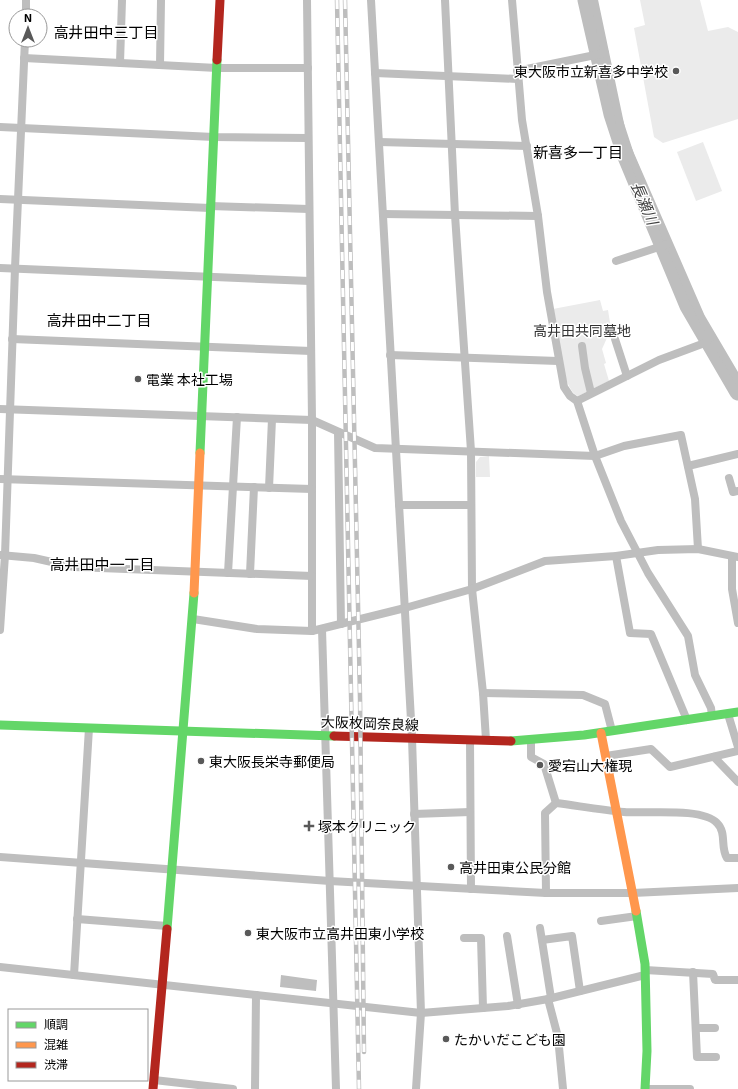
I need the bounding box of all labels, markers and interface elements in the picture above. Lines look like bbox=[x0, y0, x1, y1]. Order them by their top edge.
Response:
north arrow bbox=[8, 8, 48, 48]
text: N bbox=[24, 11, 32, 24]
district label: 高井田中三丁目 bbox=[53, 23, 159, 41]
place label: 東大阪市立新喜多中学校 bbox=[514, 63, 668, 80]
marker: 東大阪市立新喜多中学校 bbox=[671, 66, 681, 76]
district label: 新喜多一丁目 bbox=[533, 143, 623, 161]
water label: 長瀬川 bbox=[628, 179, 663, 229]
district label: 高井田中二丁目 bbox=[46, 311, 152, 329]
park label: 高井田共同墓地 bbox=[533, 322, 631, 339]
place label: 電業 本社工場 bbox=[146, 371, 233, 388]
marker: 電業 本社工場 bbox=[133, 374, 143, 384]
district label: 高井田中一丁目 bbox=[49, 555, 155, 573]
street label: 大阪枚岡奈良線 bbox=[321, 713, 419, 733]
place label: 東大阪長栄寺郵便局 bbox=[209, 753, 335, 770]
marker: 東大阪長栄寺郵便局 bbox=[196, 756, 206, 766]
place label: 愛宕山大権現 bbox=[548, 757, 632, 774]
marker: 愛宕山大権現 bbox=[535, 760, 545, 770]
place label: 塚本クリニック bbox=[318, 818, 416, 835]
marker: 塚本クリニック bbox=[303, 820, 315, 832]
place label: 高井田東公民分館 bbox=[459, 859, 571, 876]
marker: 高井田東公民分館 bbox=[446, 862, 456, 872]
place label: 東大阪市立高井田東小学校 bbox=[256, 925, 424, 942]
marker: 東大阪市立高井田東小学校 bbox=[243, 928, 253, 938]
legend bbox=[8, 1009, 148, 1081]
text: 順調 bbox=[44, 1017, 68, 1031]
place label: たかいだこども園 bbox=[454, 1031, 566, 1048]
marker: たかいだこども園 bbox=[441, 1034, 451, 1044]
text: 混雑 bbox=[44, 1037, 68, 1051]
text: 渋滞 bbox=[44, 1057, 68, 1071]

